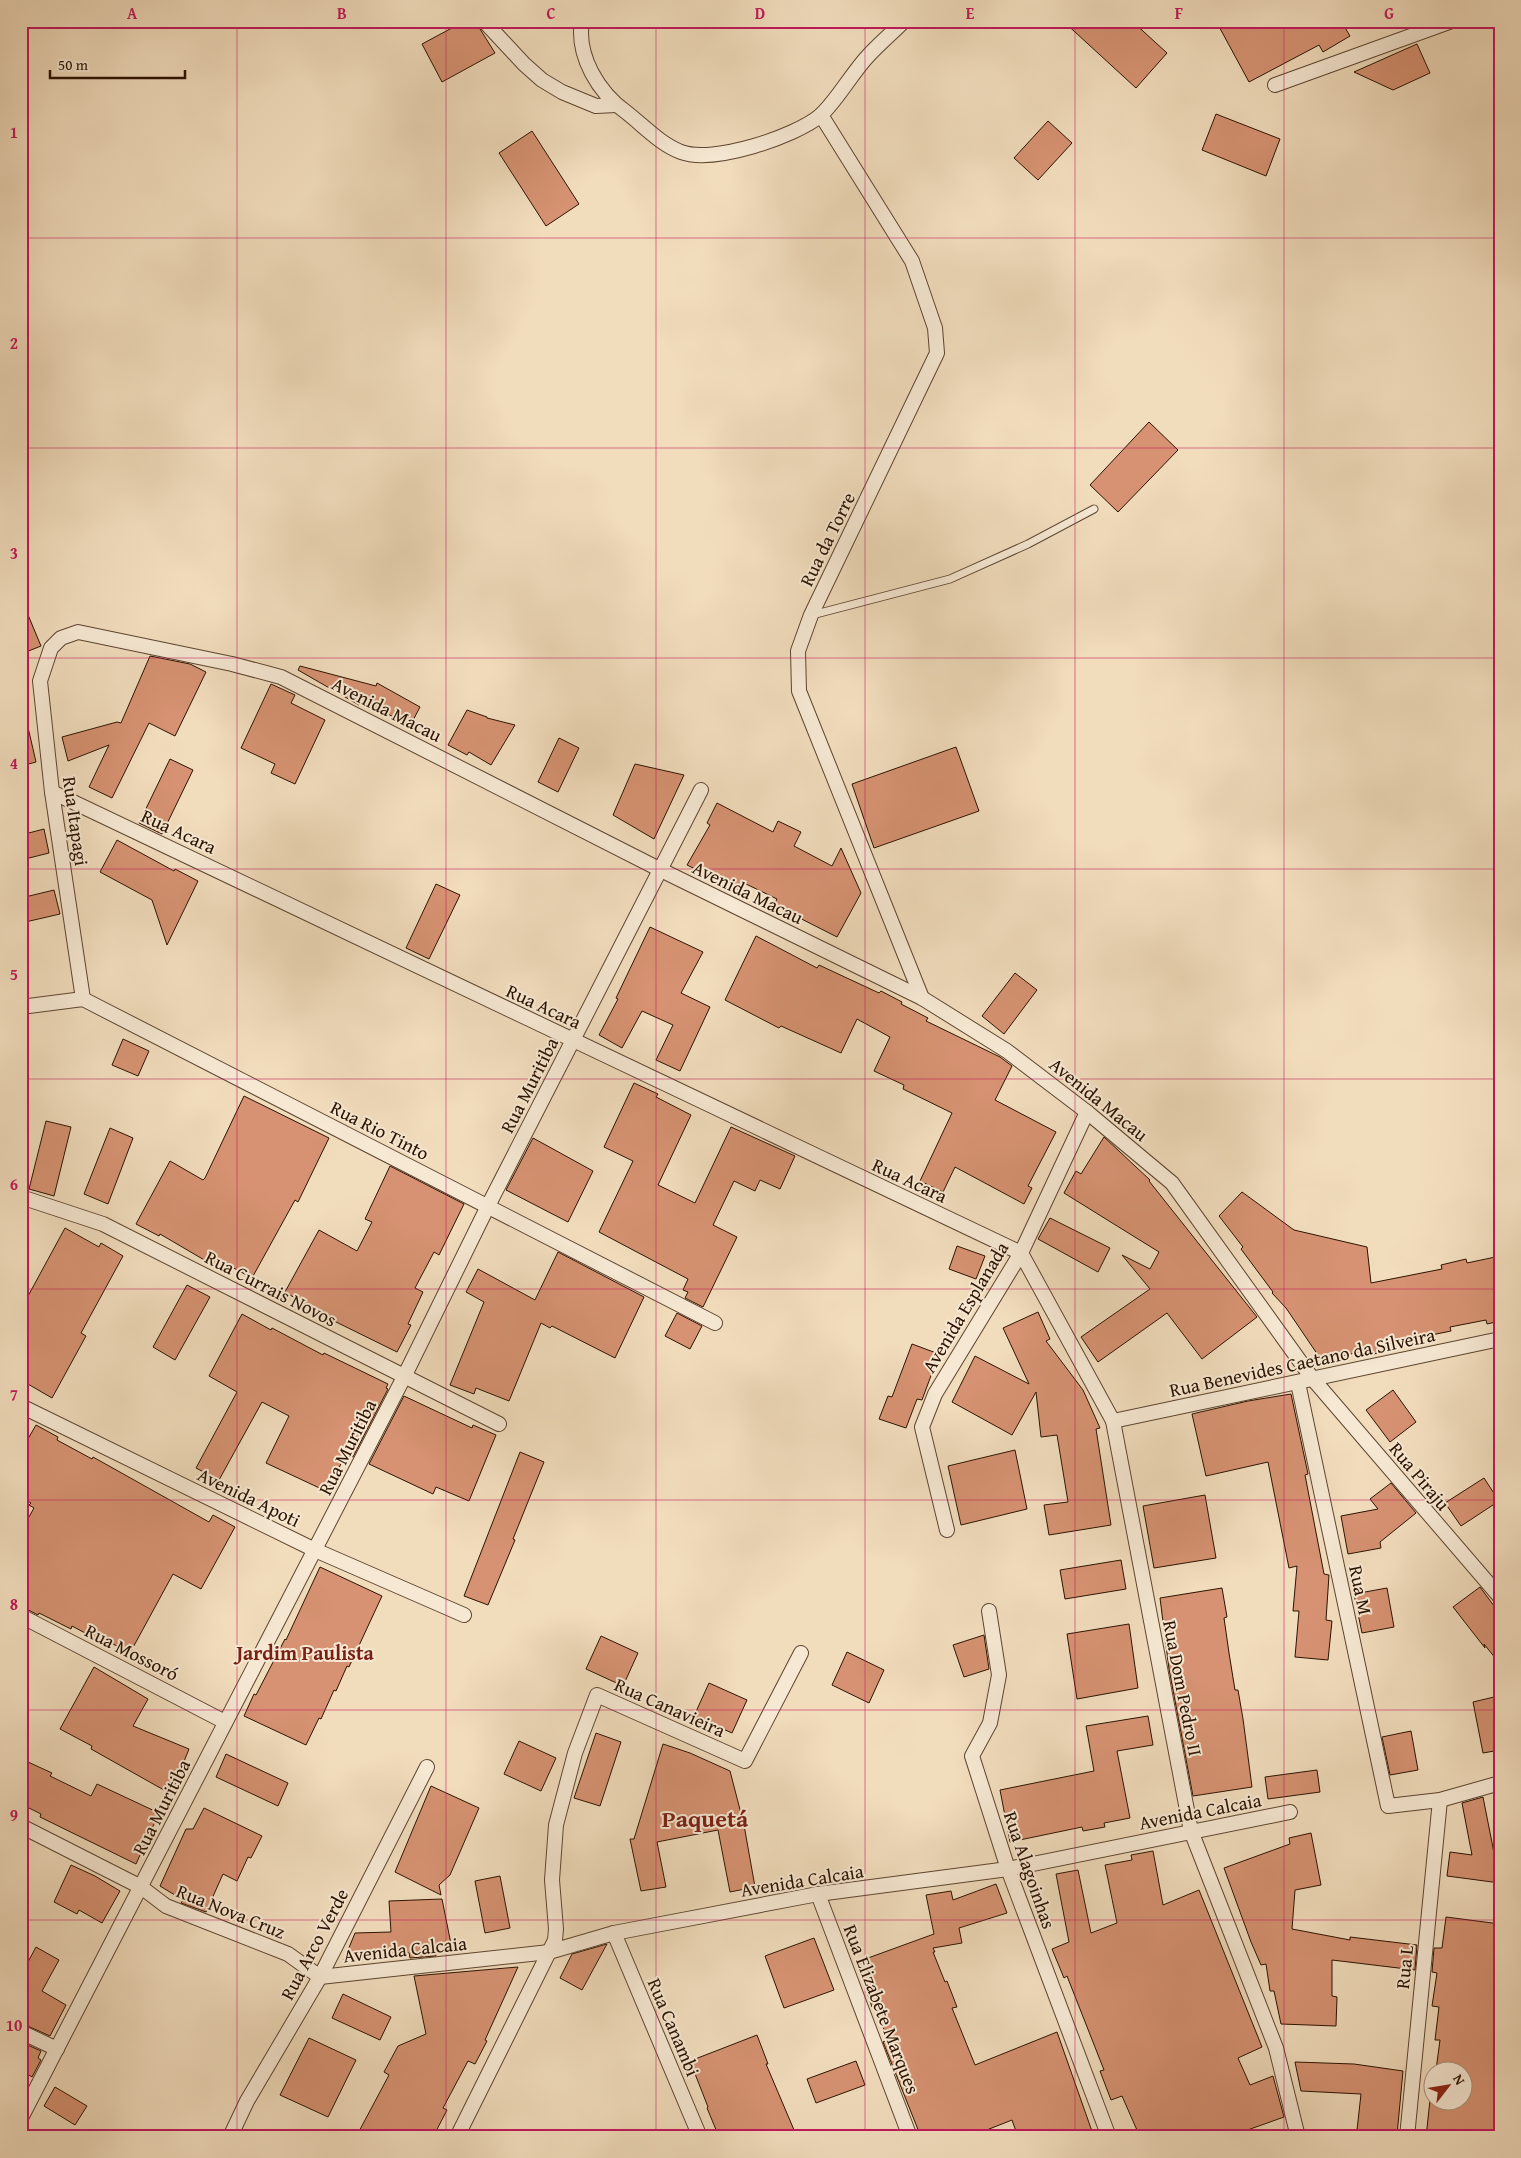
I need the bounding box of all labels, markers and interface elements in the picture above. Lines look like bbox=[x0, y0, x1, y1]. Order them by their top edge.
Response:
text: A bbox=[127, 1, 138, 25]
text: B bbox=[337, 1, 347, 25]
text: C bbox=[546, 1, 556, 25]
text: D bbox=[755, 1, 765, 25]
text: E bbox=[966, 1, 975, 25]
text: F bbox=[1175, 1, 1183, 25]
text: G bbox=[1384, 1, 1394, 25]
scale bar bbox=[50, 48, 185, 80]
text: 50 m bbox=[58, 54, 89, 75]
text: 1 bbox=[10, 120, 18, 144]
text: 2 bbox=[10, 331, 18, 355]
street label: Rua da Torre bbox=[792, 487, 862, 591]
text: 3 bbox=[10, 541, 18, 565]
street label: Avenida Macau bbox=[327, 669, 447, 749]
text: 4 bbox=[10, 751, 18, 775]
street label: Rua Itapagi bbox=[56, 775, 96, 867]
street label: Rua Acara bbox=[137, 801, 221, 861]
street label: Avenida Macau bbox=[688, 853, 809, 931]
text: 5 bbox=[10, 962, 18, 986]
street label: Rua Acara bbox=[502, 976, 586, 1036]
street label: Rua Muritiba bbox=[493, 1032, 565, 1138]
street label: Avenida Macau bbox=[1044, 1050, 1155, 1148]
street label: Rua Rio Tinto bbox=[326, 1093, 434, 1167]
street label: Rua Acara bbox=[868, 1150, 952, 1210]
text: 6 bbox=[10, 1172, 18, 1196]
street label: Avenida Esplanada bbox=[915, 1236, 1015, 1378]
street label: Rua Currais Novos bbox=[200, 1243, 342, 1333]
street label: Rua Benevides Caetano da Silveira bbox=[1167, 1320, 1437, 1404]
text: 7 bbox=[10, 1382, 18, 1406]
street label: Rua Muritiba bbox=[311, 1394, 383, 1500]
street label: Rua Piraju bbox=[1383, 1436, 1458, 1517]
street label: Avenida Apoti bbox=[193, 1460, 305, 1534]
street label: Rua M bbox=[1342, 1563, 1380, 1617]
text: 8 bbox=[10, 1592, 18, 1616]
street label: Rua Mossoró bbox=[80, 1616, 184, 1688]
street label: Rua Dom Pedro II bbox=[1156, 1618, 1210, 1758]
district label: Jardim Paulista bbox=[233, 1638, 375, 1667]
street label: Rua Canavieira bbox=[610, 1670, 730, 1744]
street label: Rua Muritiba bbox=[125, 1754, 197, 1860]
street label: Avenida Calcaia bbox=[1136, 1785, 1264, 1837]
district label: Paquetá bbox=[662, 1801, 749, 1836]
text: 9 bbox=[10, 1803, 18, 1827]
street label: Rua Alagoinhas bbox=[997, 1807, 1063, 1933]
street label: Avenida Calcaia bbox=[738, 1856, 866, 1904]
street label: Rua Nova Cruz bbox=[172, 1876, 290, 1946]
street label: Rua Arco Verde bbox=[273, 1883, 355, 2005]
street label: Rua Elizabete Marques bbox=[837, 1920, 927, 2098]
street label: Avenida Calcaia bbox=[342, 1929, 468, 1969]
street label: Rua L bbox=[1388, 1944, 1420, 1990]
street label: Rua Canambi bbox=[641, 1974, 707, 2080]
text: 10 bbox=[6, 2013, 22, 2037]
north arrow bbox=[1424, 2060, 1474, 2110]
text: N bbox=[1448, 2070, 1470, 2089]

